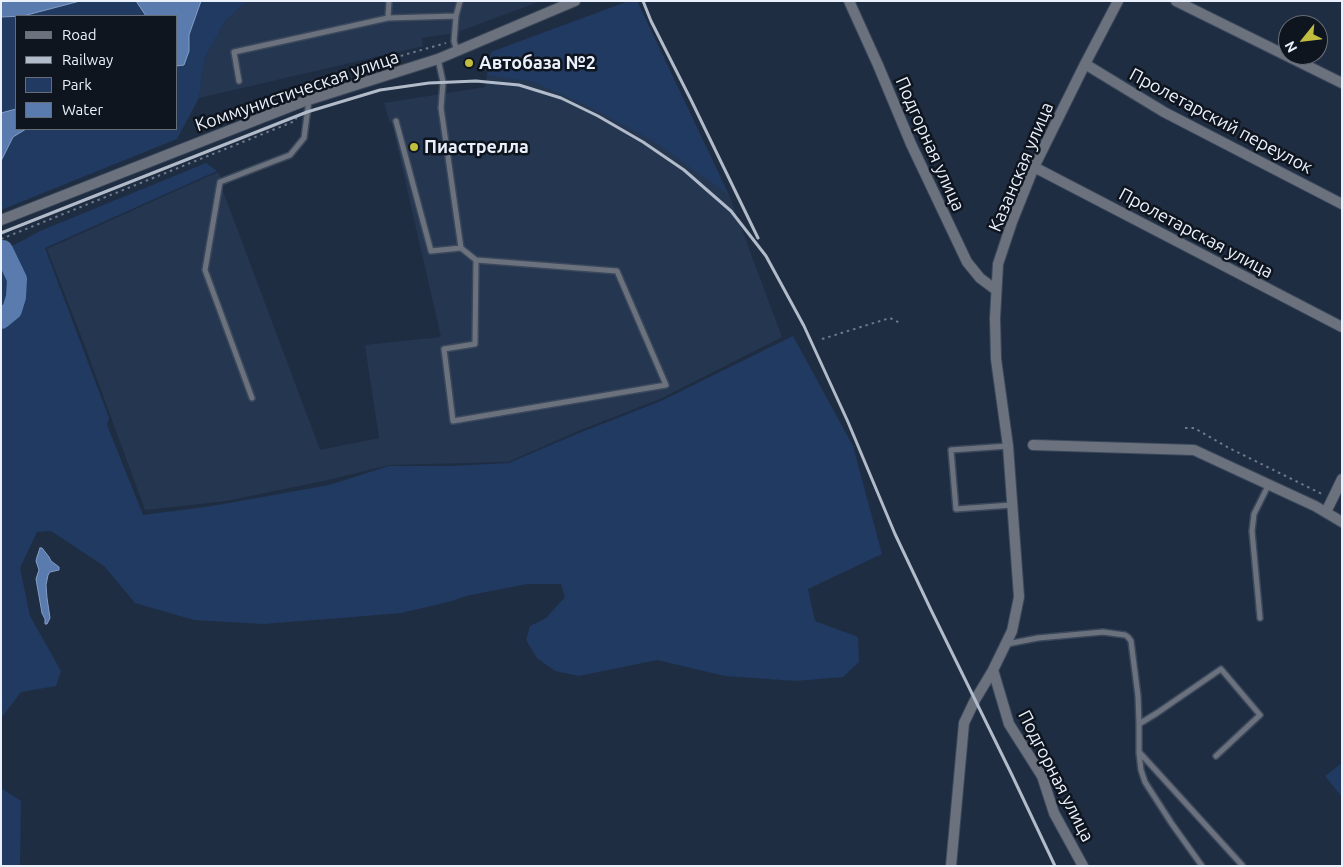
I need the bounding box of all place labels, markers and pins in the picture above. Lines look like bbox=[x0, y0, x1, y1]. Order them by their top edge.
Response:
place label: Автобаза №2 bbox=[479, 52, 596, 74]
marker: Автобаза №2 bbox=[463, 57, 475, 69]
place label: Пиастрелла bbox=[424, 136, 529, 158]
marker: Пиастрелла bbox=[408, 141, 420, 153]

